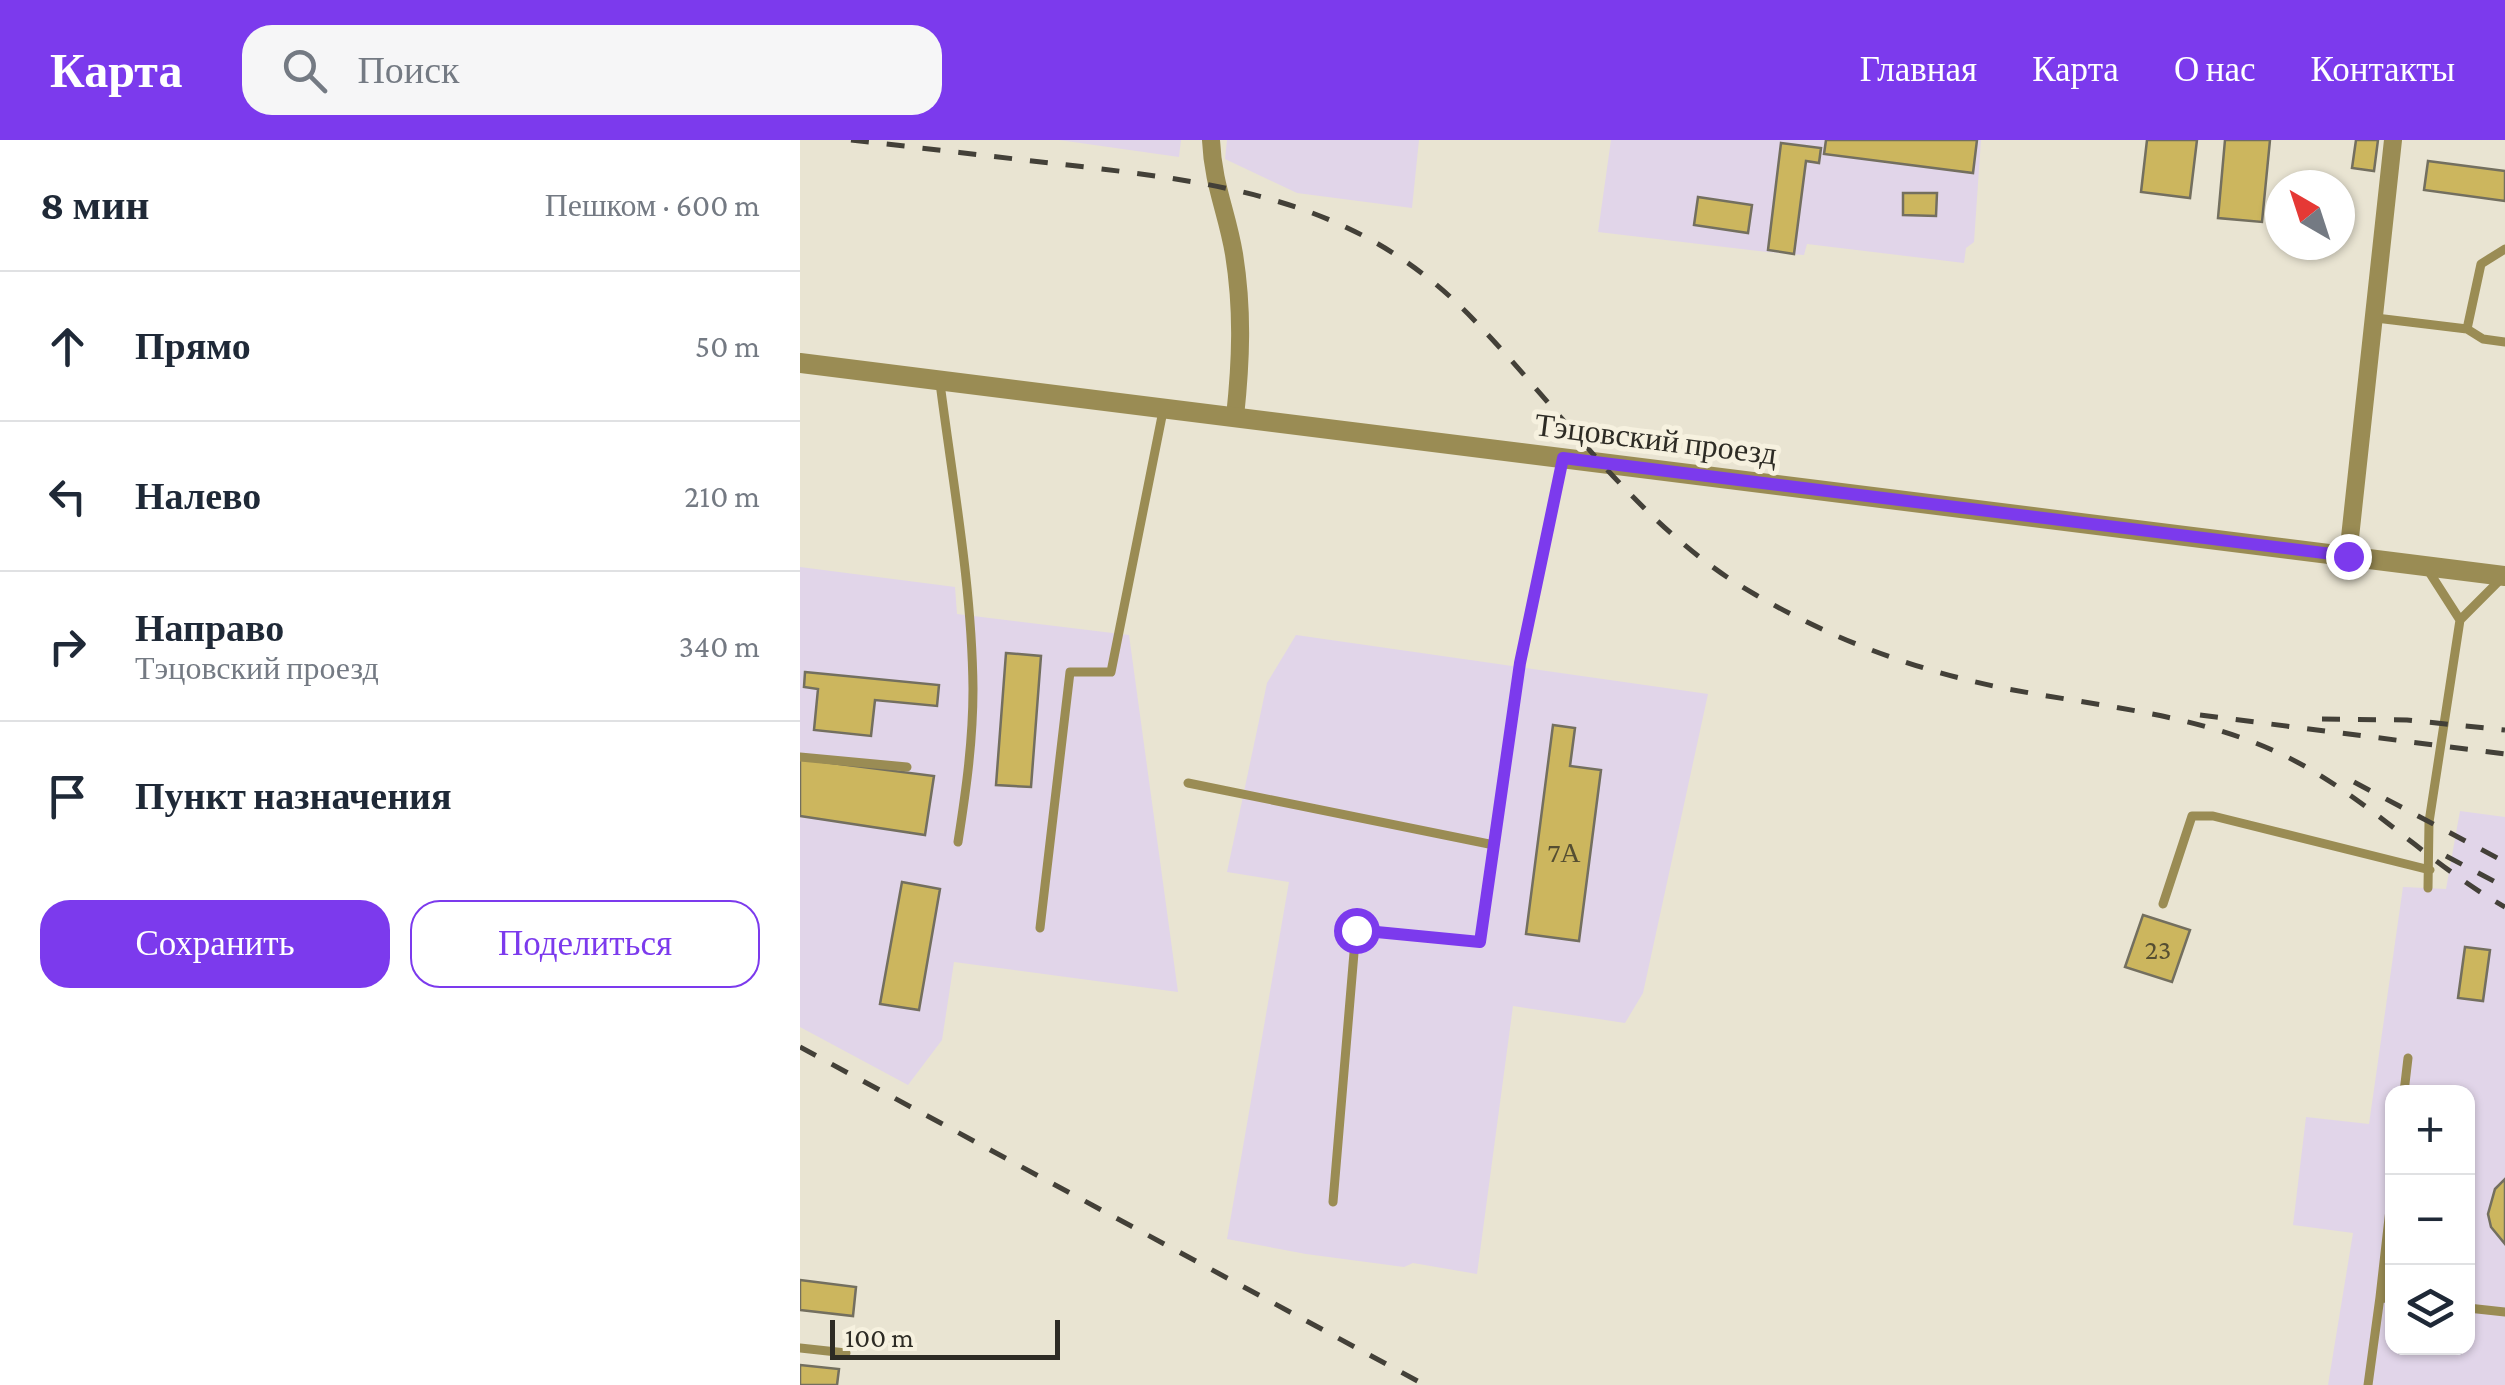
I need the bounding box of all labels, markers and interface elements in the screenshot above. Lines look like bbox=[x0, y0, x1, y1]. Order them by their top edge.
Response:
search box bbox=[242, 25, 942, 115]
icon: search bbox=[277, 43, 332, 98]
text: Карта bbox=[50, 44, 182, 97]
text: Поиск bbox=[357, 49, 460, 91]
text: Главная bbox=[1860, 50, 1977, 89]
text: Карта bbox=[2032, 50, 2119, 89]
text: О нас bbox=[2174, 50, 2256, 89]
text: Контакты bbox=[2311, 50, 2455, 89]
north arrow bbox=[2265, 170, 2355, 260]
text: 8 мин bbox=[40, 181, 150, 228]
text: Пешком · 600 m bbox=[545, 187, 760, 223]
icon: ahead bbox=[40, 319, 95, 374]
text: Прямо bbox=[135, 325, 251, 367]
text: 50 m bbox=[695, 328, 760, 364]
street label: Тэцовский проезд bbox=[1533, 406, 1779, 472]
icon: left bbox=[40, 469, 95, 524]
text: Налево bbox=[135, 475, 261, 517]
text: 210 m bbox=[684, 478, 760, 514]
route end bbox=[2326, 534, 2372, 580]
text: Направо bbox=[135, 607, 284, 649]
icon: right bbox=[40, 619, 95, 674]
text: 340 m bbox=[679, 628, 760, 664]
text: Тэцовский проезд bbox=[135, 650, 379, 686]
icon: arrive bbox=[40, 769, 95, 824]
text: Пункт назначения bbox=[135, 775, 452, 817]
house number: 7А bbox=[1547, 837, 1581, 868]
button: Сохранить bbox=[40, 900, 390, 988]
button: Поделиться bbox=[410, 900, 760, 988]
route start bbox=[1334, 908, 1380, 954]
house number: 23 bbox=[2145, 934, 2171, 965]
map controls bbox=[2385, 1085, 2475, 1355]
button: + bbox=[2385, 1085, 2475, 1175]
button: − bbox=[2385, 1175, 2475, 1265]
button: layers bbox=[2385, 1265, 2475, 1355]
scale bar bbox=[830, 1315, 1060, 1360]
text: 100 m bbox=[845, 1322, 914, 1353]

